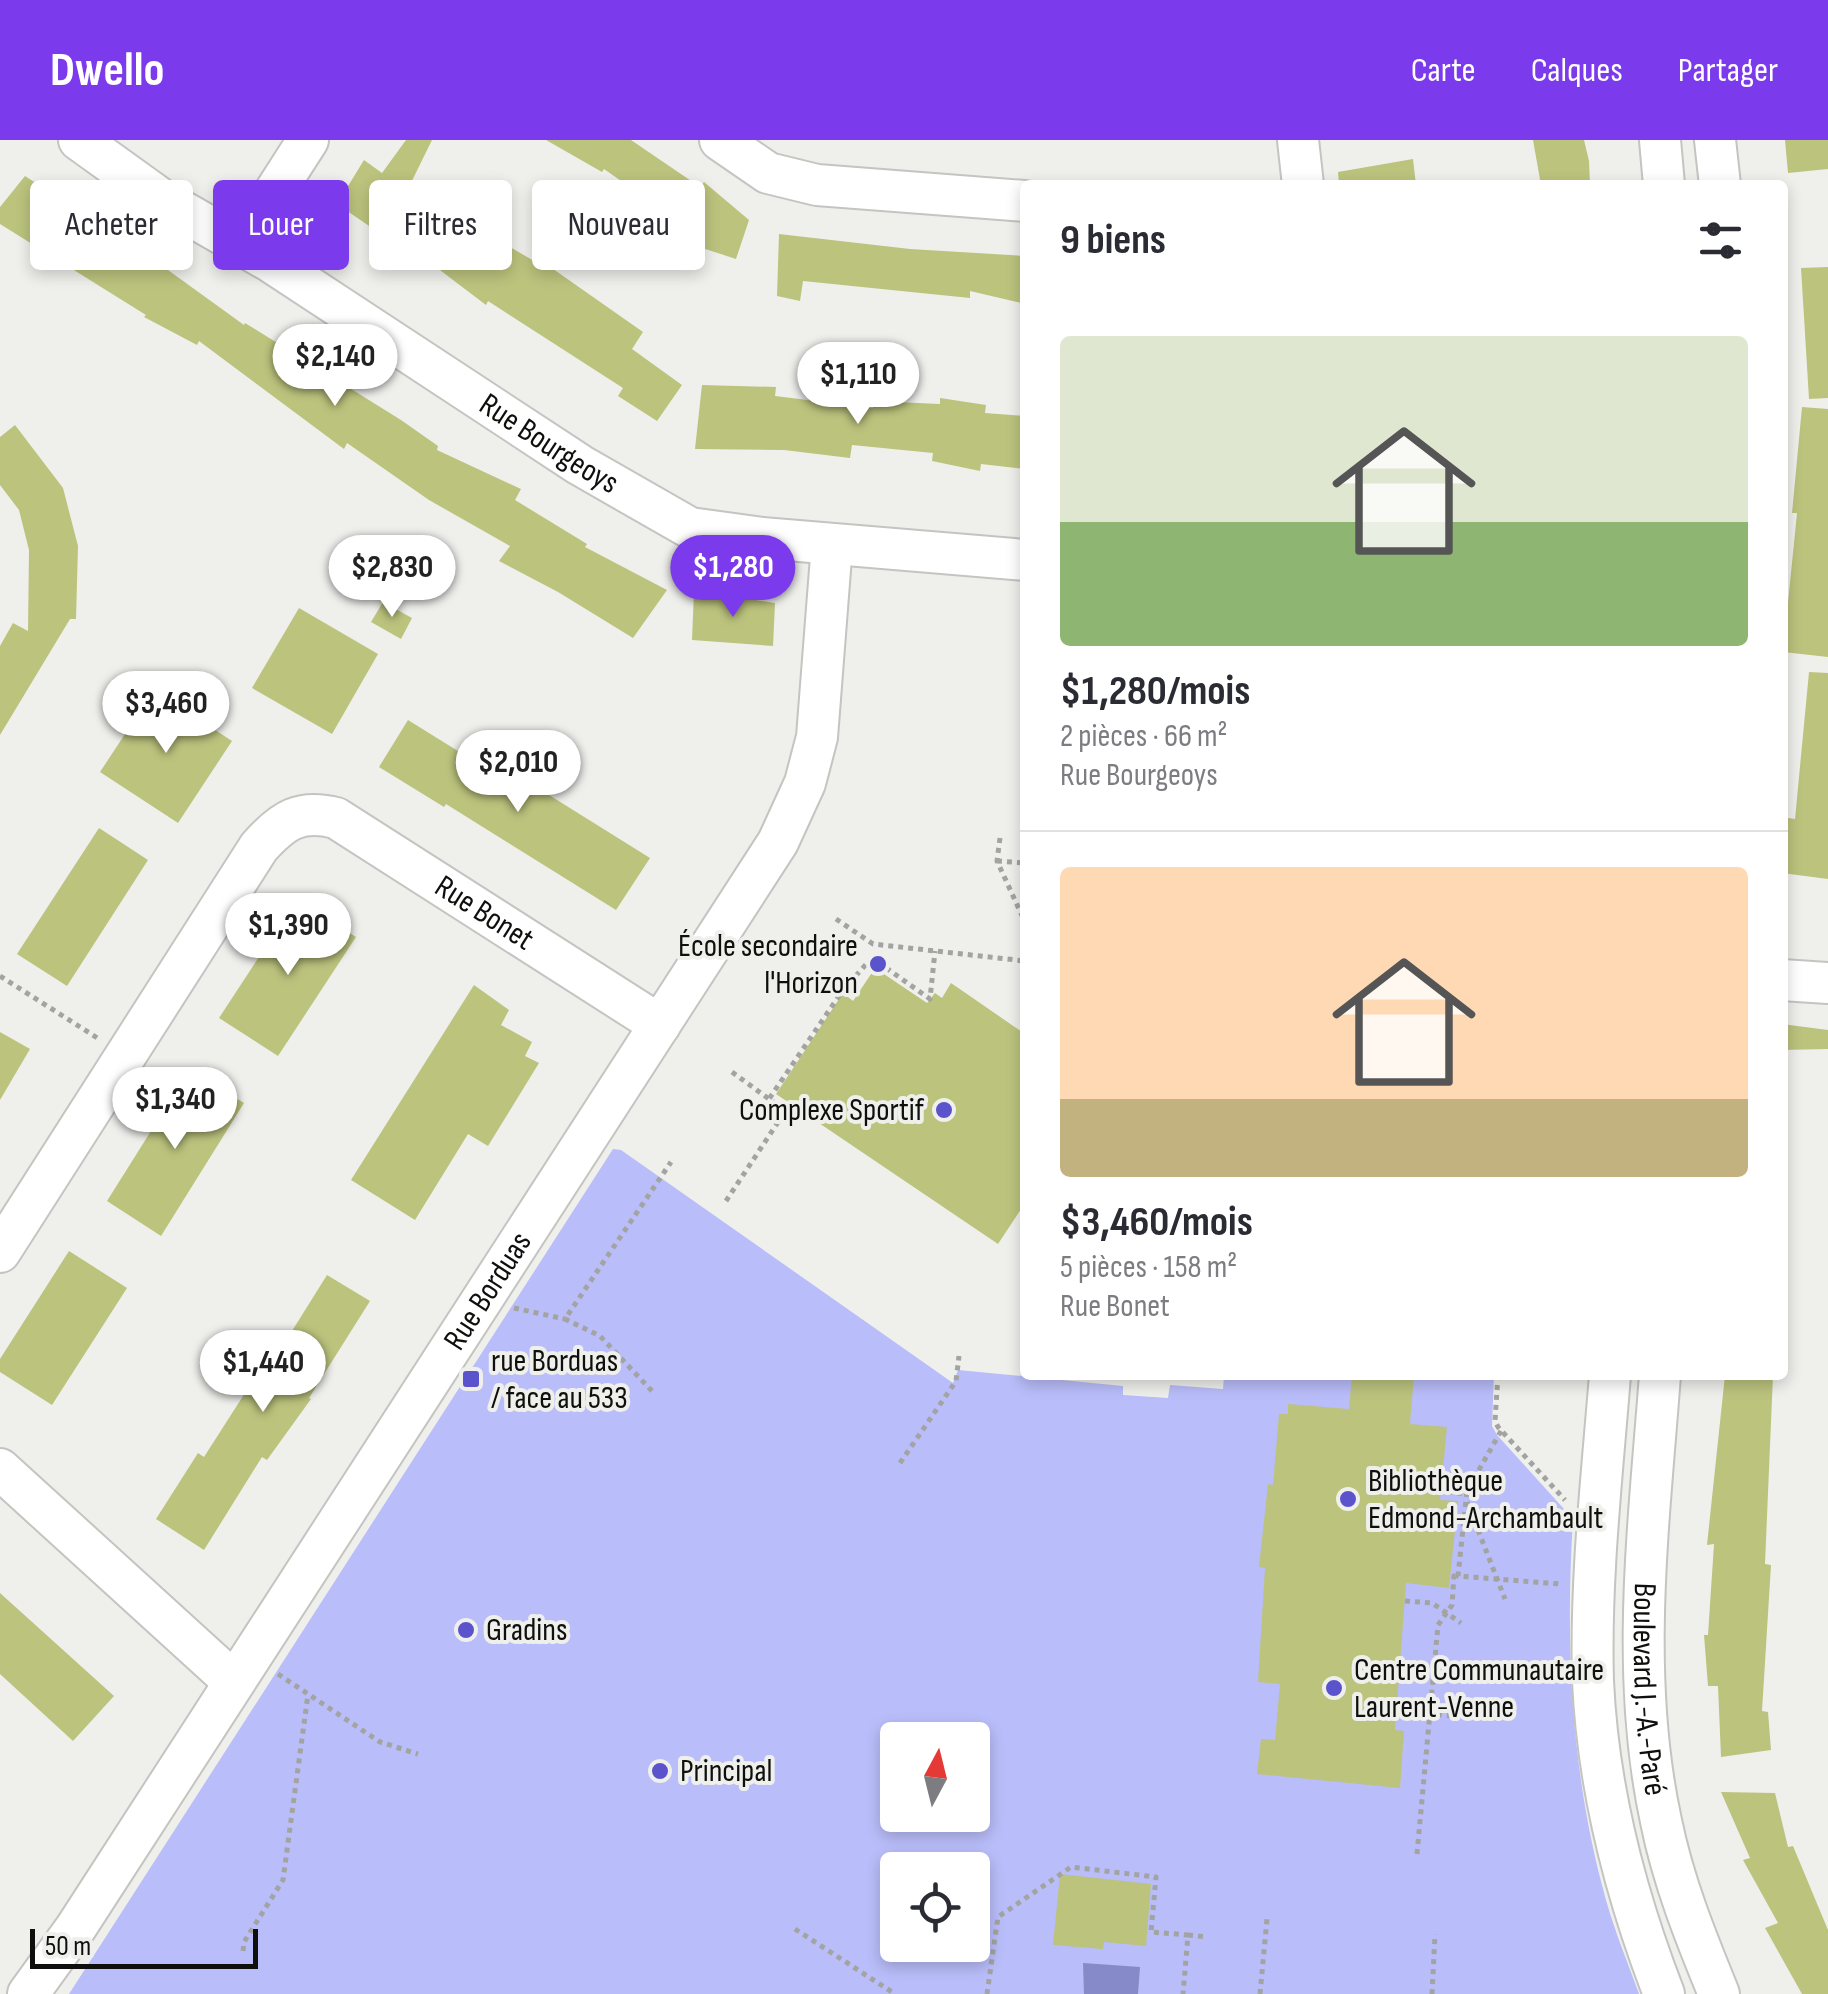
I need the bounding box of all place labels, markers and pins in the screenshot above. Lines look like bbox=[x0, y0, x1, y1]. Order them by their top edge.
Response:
pin: $2,140 bbox=[254, 324, 416, 409]
pin: $1,110 bbox=[777, 342, 939, 427]
pin: $2,830 bbox=[311, 535, 473, 620]
pin: $1,280 bbox=[652, 535, 814, 620]
pin: $3,460 bbox=[85, 671, 247, 756]
pin: $2,010 bbox=[437, 730, 599, 815]
pin: $1,390 bbox=[207, 893, 369, 978]
place label: École secondaire l'Horizon bbox=[678, 927, 858, 1003]
marker: École secondaire l'Horizon bbox=[867, 953, 889, 975]
pin: $1,340 bbox=[94, 1067, 256, 1152]
place label: Complexe Sportif bbox=[739, 1091, 925, 1130]
marker: Complexe Sportif bbox=[933, 1099, 955, 1121]
pin: $1,440 bbox=[182, 1330, 344, 1415]
place label: rue Borduas / face au 533 bbox=[491, 1342, 628, 1418]
marker: rue Borduas / face au 533 bbox=[460, 1368, 482, 1390]
place label: Bibliothèque Edmond-Archambault bbox=[1368, 1462, 1603, 1538]
marker: Bibliothèque Edmond-Archambault bbox=[1337, 1488, 1359, 1510]
place label: Gradins bbox=[486, 1611, 568, 1650]
marker: Gradins bbox=[455, 1619, 477, 1641]
place label: Centre Communautaire Laurent-Venne bbox=[1354, 1651, 1604, 1727]
marker: Centre Communautaire Laurent-Venne bbox=[1323, 1677, 1345, 1699]
place label: Principal bbox=[680, 1752, 773, 1791]
marker: Principal bbox=[649, 1760, 671, 1782]

